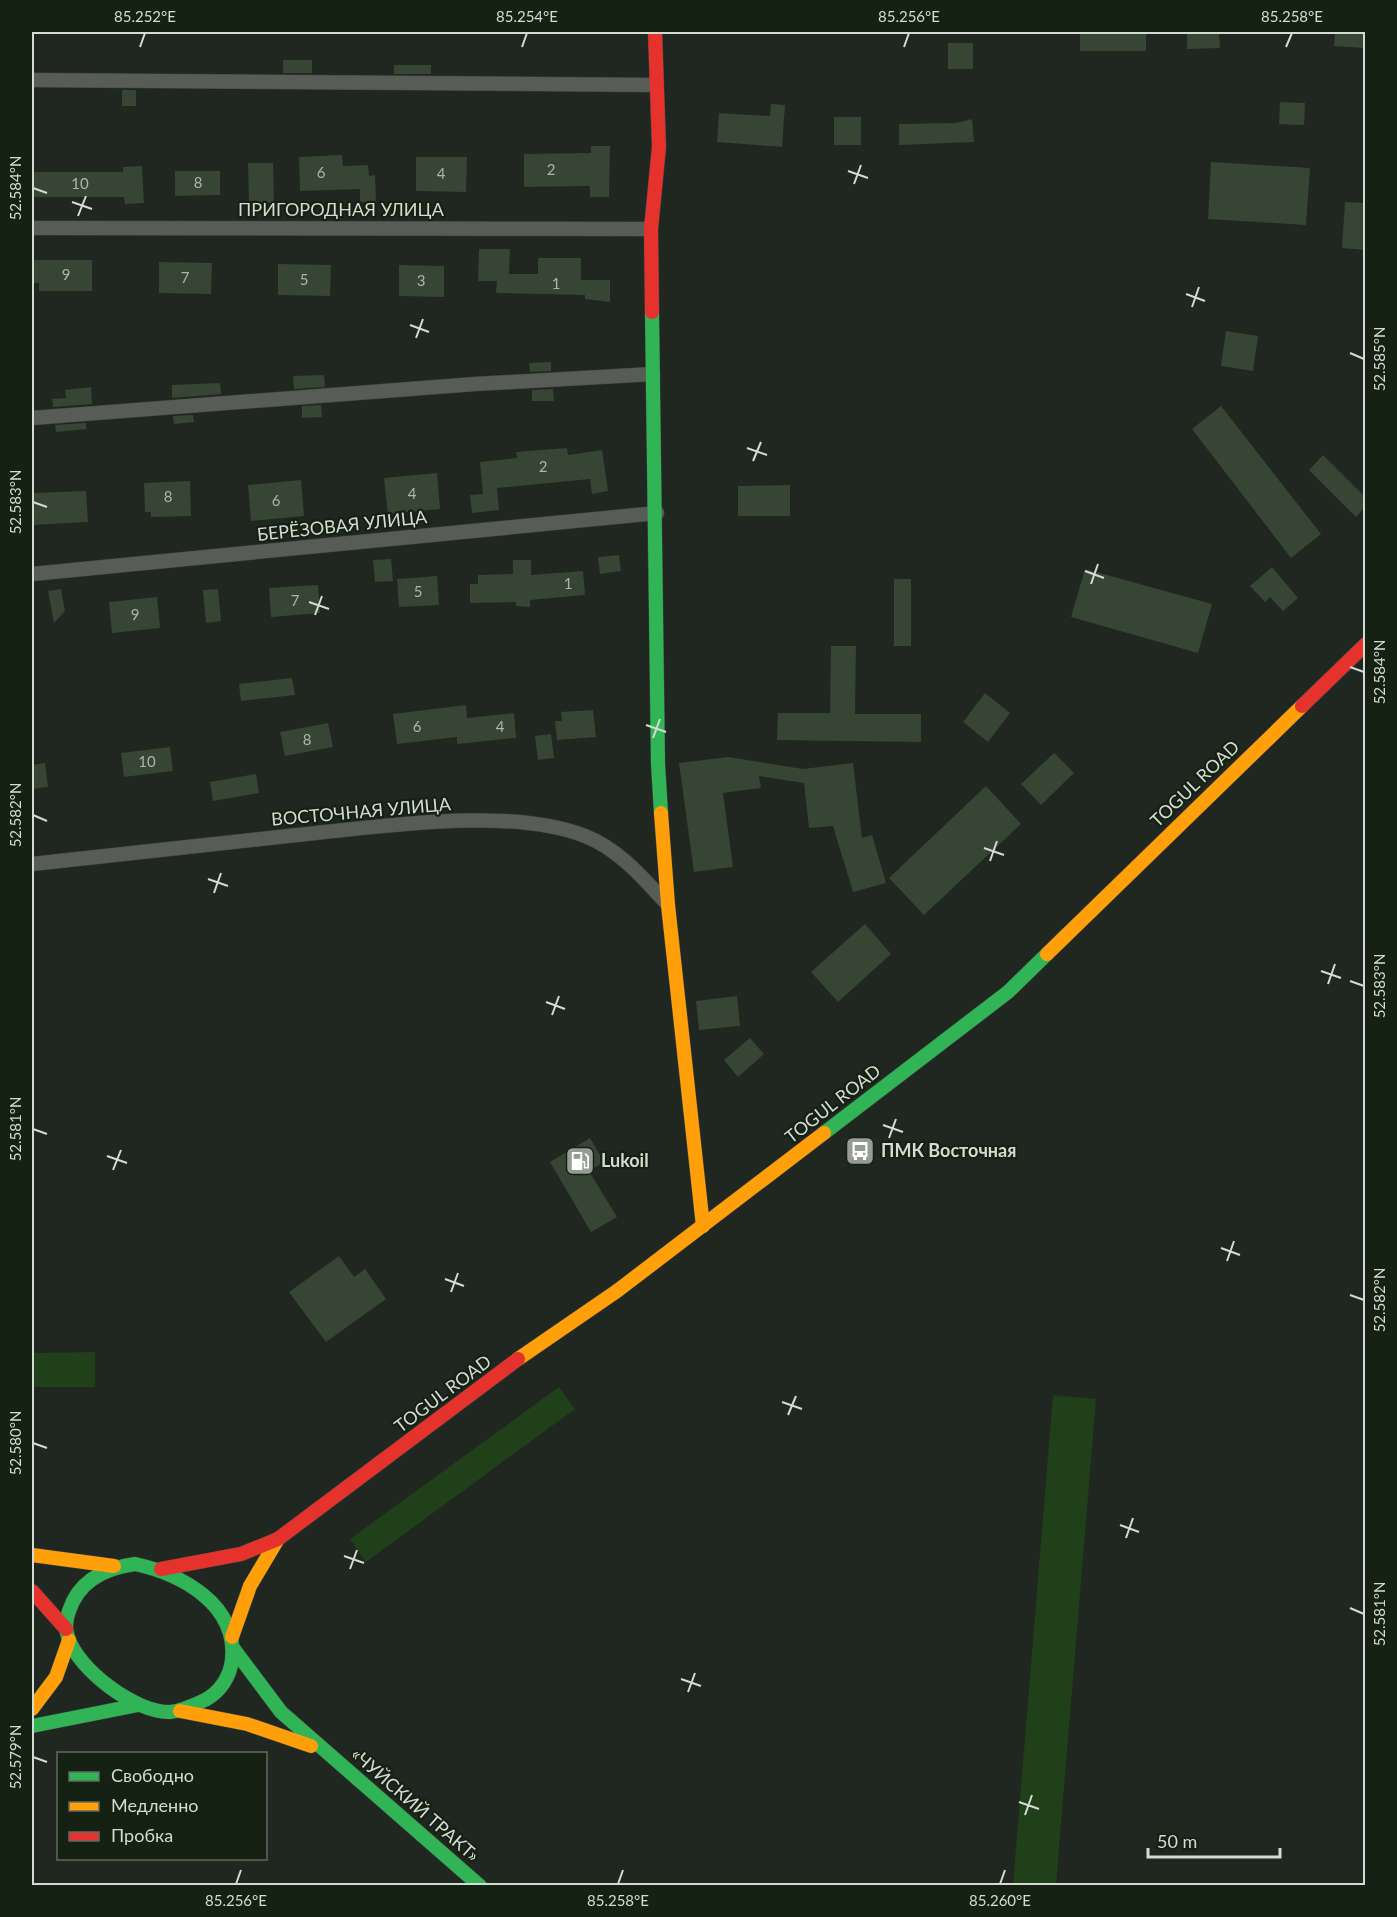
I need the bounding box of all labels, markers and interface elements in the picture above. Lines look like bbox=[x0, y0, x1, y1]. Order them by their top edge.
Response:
text: 85.252°E bbox=[114, 7, 176, 25]
text: 85.254°E bbox=[496, 7, 558, 25]
text: 85.256°E bbox=[878, 7, 940, 25]
text: 85.258°E bbox=[1261, 7, 1323, 25]
text: 52.584°N bbox=[6, 156, 24, 220]
house number: 2 bbox=[547, 160, 555, 178]
house number: 6 bbox=[317, 163, 326, 181]
house number: 4 bbox=[437, 164, 446, 182]
house number: 8 bbox=[194, 173, 202, 191]
house number: 10 bbox=[71, 174, 89, 192]
street label: ПРИГОРОДНАЯ УЛИЦА bbox=[238, 198, 445, 220]
house number: 9 bbox=[62, 265, 70, 283]
house number: 7 bbox=[181, 268, 190, 286]
house number: 5 bbox=[300, 270, 308, 288]
house number: 3 bbox=[417, 271, 425, 289]
house number: 1 bbox=[552, 274, 560, 292]
text: 52.585°N bbox=[1370, 327, 1388, 391]
house number: 2 bbox=[539, 457, 547, 475]
text: 52.583°N bbox=[6, 470, 24, 534]
house number: 4 bbox=[408, 484, 417, 502]
house number: 8 bbox=[164, 487, 172, 505]
house number: 6 bbox=[272, 491, 281, 509]
street label: БЕРЁЗОВАЯ УЛИЦА bbox=[256, 505, 429, 545]
house number: 1 bbox=[564, 574, 572, 592]
house number: 5 bbox=[414, 582, 422, 600]
house number: 7 bbox=[291, 591, 300, 609]
house number: 9 bbox=[131, 605, 139, 623]
text: 52.584°N bbox=[1370, 640, 1388, 704]
house number: 6 bbox=[413, 717, 422, 735]
house number: 4 bbox=[496, 717, 505, 735]
house number: 8 bbox=[303, 730, 311, 748]
street label: TOGUL ROAD bbox=[1145, 735, 1243, 831]
house number: 10 bbox=[138, 752, 156, 770]
text: 52.582°N bbox=[6, 783, 24, 847]
street label: ВОСТОЧНАЯ УЛИЦА bbox=[270, 792, 452, 830]
text: 52.583°N bbox=[1370, 954, 1388, 1018]
street label: TOGUL ROAD bbox=[780, 1059, 885, 1147]
text: 52.581°N bbox=[6, 1097, 24, 1161]
bus stop icon: ПМК Восточная bbox=[844, 1135, 876, 1167]
place label: ПМК Восточная bbox=[881, 1139, 1016, 1161]
fuel station icon: Lukoil bbox=[564, 1145, 596, 1177]
place label: Lukoil bbox=[601, 1149, 649, 1171]
text: 52.582°N bbox=[1370, 1268, 1388, 1332]
street label: TOGUL ROAD bbox=[390, 1350, 495, 1437]
text: 52.580°N bbox=[6, 1411, 24, 1475]
text: 52.581°N bbox=[1370, 1582, 1388, 1646]
text: 52.579°N bbox=[6, 1725, 24, 1789]
street label: «ЧУЙСКИЙ ТРАКТ» bbox=[347, 1743, 484, 1866]
legend bbox=[57, 1752, 267, 1860]
text: Свободно bbox=[111, 1764, 194, 1786]
text: Медленно bbox=[111, 1794, 199, 1816]
scale bar bbox=[1148, 1821, 1280, 1859]
text: Пробка bbox=[111, 1824, 173, 1846]
text: 50 m bbox=[1157, 1830, 1197, 1852]
text: 85.256°E bbox=[205, 1891, 267, 1909]
text: 85.258°E bbox=[587, 1891, 649, 1909]
text: 85.260°E bbox=[969, 1891, 1031, 1909]

